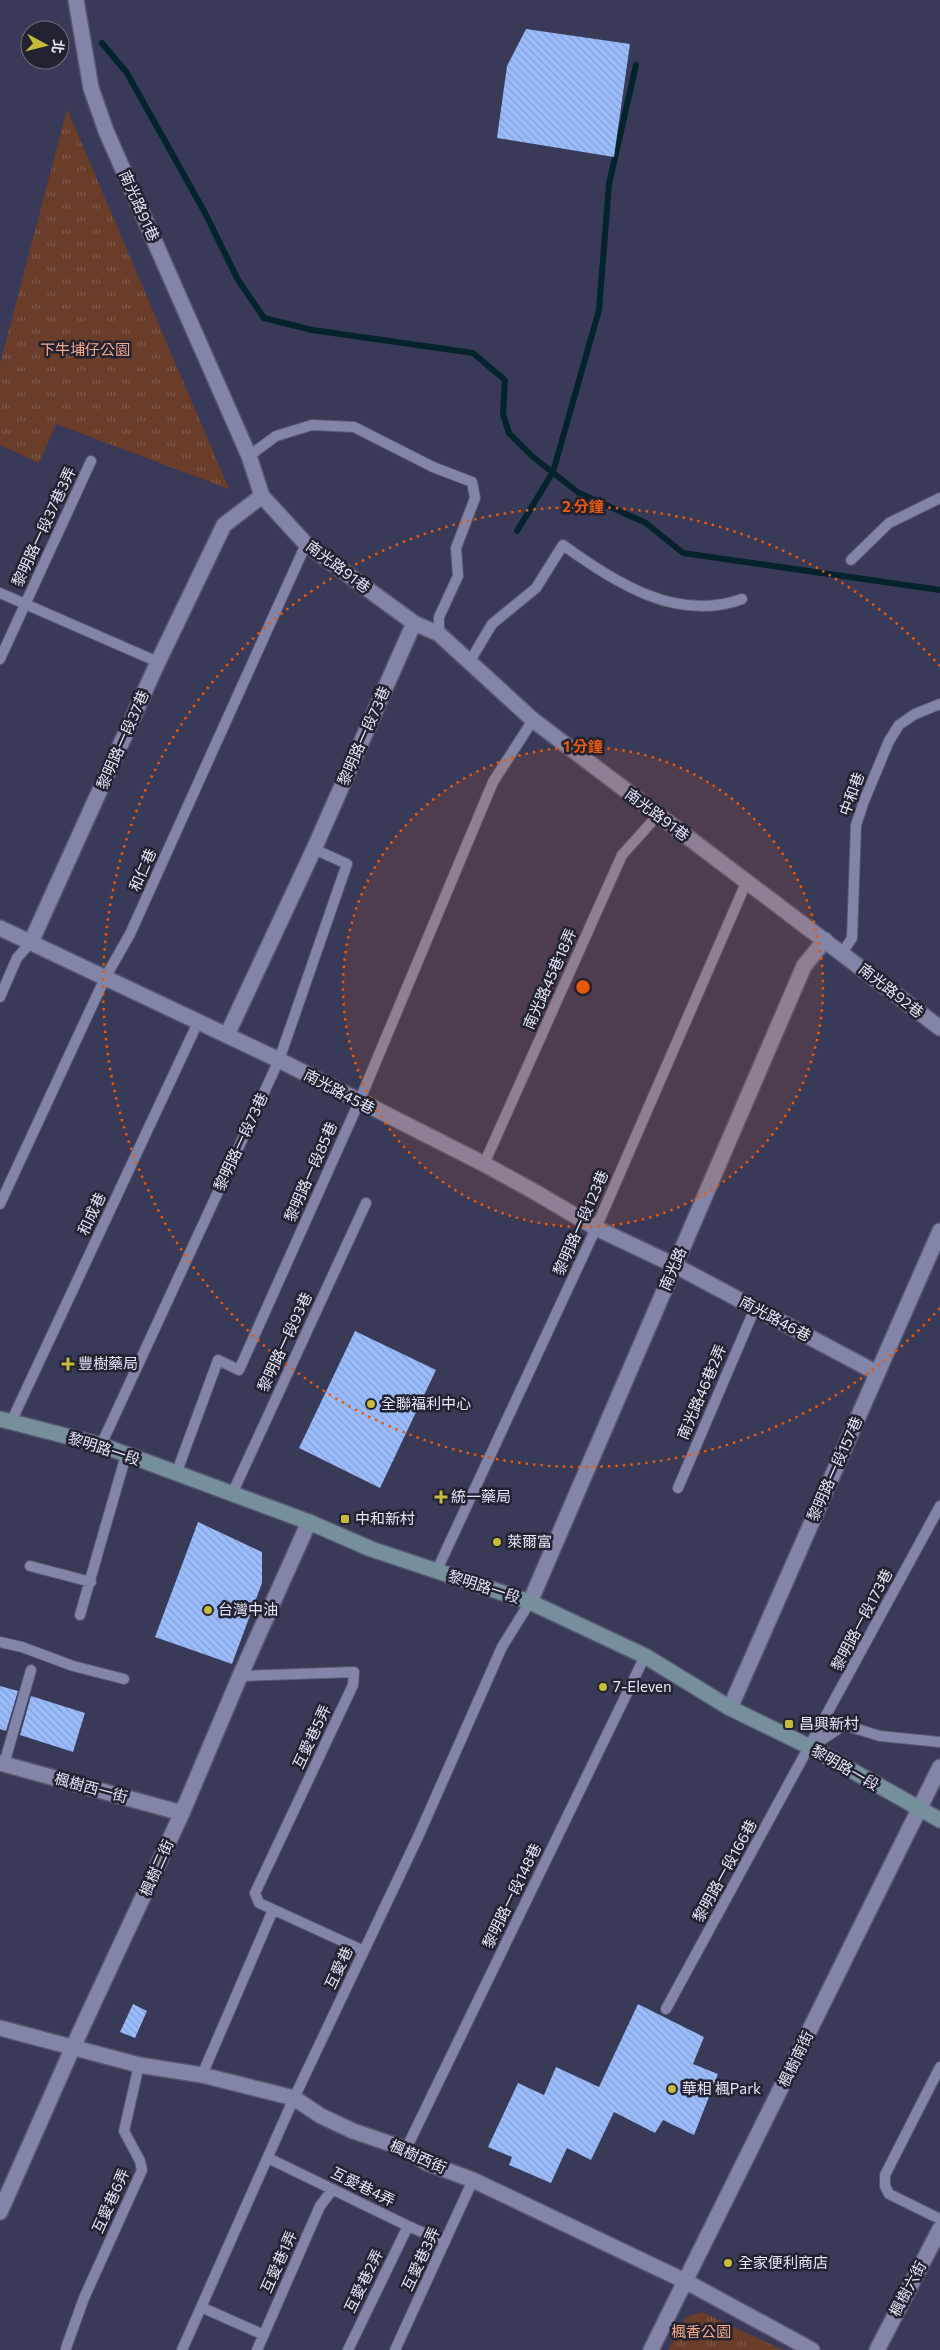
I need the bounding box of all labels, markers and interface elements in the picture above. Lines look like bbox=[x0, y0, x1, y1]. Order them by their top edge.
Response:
north arrow bbox=[20, 20, 70, 70]
text: 北 bbox=[49, 39, 68, 55]
street label: 南光路91巷 bbox=[116, 167, 163, 244]
park label: 下牛埔仔公園 bbox=[40, 340, 130, 358]
street label: 黎明路一段37巷3弄 bbox=[7, 464, 79, 589]
text: 2 分鐘 bbox=[562, 497, 604, 515]
street label: 南光路91巷 bbox=[303, 536, 374, 596]
street label: 黎明路一段73巷 bbox=[333, 683, 393, 788]
street label: 黎明路一段37巷 bbox=[92, 687, 152, 792]
text: 1 分鐘 bbox=[563, 737, 603, 755]
street label: 中和巷 bbox=[835, 769, 867, 818]
street label: 南光路91巷 bbox=[622, 784, 693, 844]
street label: 和仁巷 bbox=[125, 845, 159, 894]
street label: 南光路45巷18弄 bbox=[519, 926, 579, 1032]
street label: 南光路92巷 bbox=[856, 959, 928, 1021]
centre of rings bbox=[574, 978, 592, 996]
street label: 南光路45巷 bbox=[301, 1065, 378, 1117]
street label: 黎明路一段73巷 bbox=[209, 1090, 271, 1194]
street label: 黎明路一段85巷 bbox=[280, 1119, 340, 1224]
street label: 黎明路一段123巷 bbox=[549, 1167, 611, 1278]
street label: 和成巷 bbox=[73, 1189, 109, 1238]
street label: 南光路 bbox=[655, 1244, 689, 1293]
street label: 黎明路一段93巷 bbox=[253, 1289, 315, 1394]
street label: 南光路46巷 bbox=[737, 1292, 814, 1344]
street label: 南光路46巷2弄 bbox=[673, 1341, 729, 1442]
place label: 豐樹藥局 bbox=[78, 1354, 138, 1372]
marker: 豐樹藥局 bbox=[62, 1358, 74, 1370]
place label: 全聯福利中心 bbox=[381, 1394, 471, 1412]
marker: 全聯福利中心 bbox=[365, 1398, 377, 1410]
street label: 黎明路一段157巷 bbox=[803, 1413, 865, 1524]
street label: 黎明路一段 bbox=[66, 1428, 143, 1468]
place label: 統一藥局 bbox=[451, 1487, 511, 1505]
marker: 統一藥局 bbox=[435, 1491, 447, 1503]
place label: 中和新村 bbox=[355, 1509, 415, 1527]
marker: 中和新村 bbox=[339, 1513, 351, 1525]
place label: 萊爾富 bbox=[507, 1532, 552, 1550]
marker: 萊爾富 bbox=[491, 1536, 503, 1548]
street label: 黎明路一段173巷 bbox=[827, 1565, 896, 1674]
street label: 黎明路一段 bbox=[446, 1566, 523, 1606]
place label: 台灣中油 bbox=[218, 1600, 278, 1618]
marker: 台灣中油 bbox=[202, 1604, 214, 1616]
place label: 7-Eleven bbox=[613, 1677, 672, 1695]
marker: 7-Eleven bbox=[597, 1681, 609, 1693]
street label: 互愛巷5弄 bbox=[288, 1702, 334, 1771]
place label: 昌興新村 bbox=[799, 1714, 859, 1732]
marker: 昌興新村 bbox=[783, 1718, 795, 1730]
street label: 黎明路一段 bbox=[809, 1741, 882, 1794]
street label: 楓樹西一街 bbox=[53, 1769, 130, 1805]
street label: 黎明路一段166巷 bbox=[688, 1816, 760, 1925]
street label: 楓樹二街 bbox=[136, 1837, 177, 1899]
street label: 黎明路一段148巷 bbox=[478, 1840, 544, 1951]
street label: 互愛巷 bbox=[320, 1943, 356, 1992]
street label: 楓樹南街 bbox=[774, 2028, 816, 2089]
place label: 華相 楓Park bbox=[682, 2079, 761, 2097]
marker: 華相 楓Park bbox=[666, 2083, 678, 2095]
street label: 楓樹西街 bbox=[387, 2136, 449, 2177]
street label: 互愛巷4弄 bbox=[328, 2163, 398, 2209]
street label: 互愛巷6弄 bbox=[88, 2165, 132, 2236]
street label: 互愛巷3弄 bbox=[397, 2224, 443, 2293]
street label: 互愛巷1弄 bbox=[256, 2228, 300, 2296]
street label: 互愛巷2弄 bbox=[340, 2246, 386, 2315]
place label: 全家便利商店 bbox=[738, 2253, 828, 2271]
marker: 全家便利商店 bbox=[722, 2257, 734, 2269]
street label: 楓樹六街 bbox=[885, 2258, 929, 2319]
park label: 楓香公園 bbox=[671, 2322, 731, 2340]

